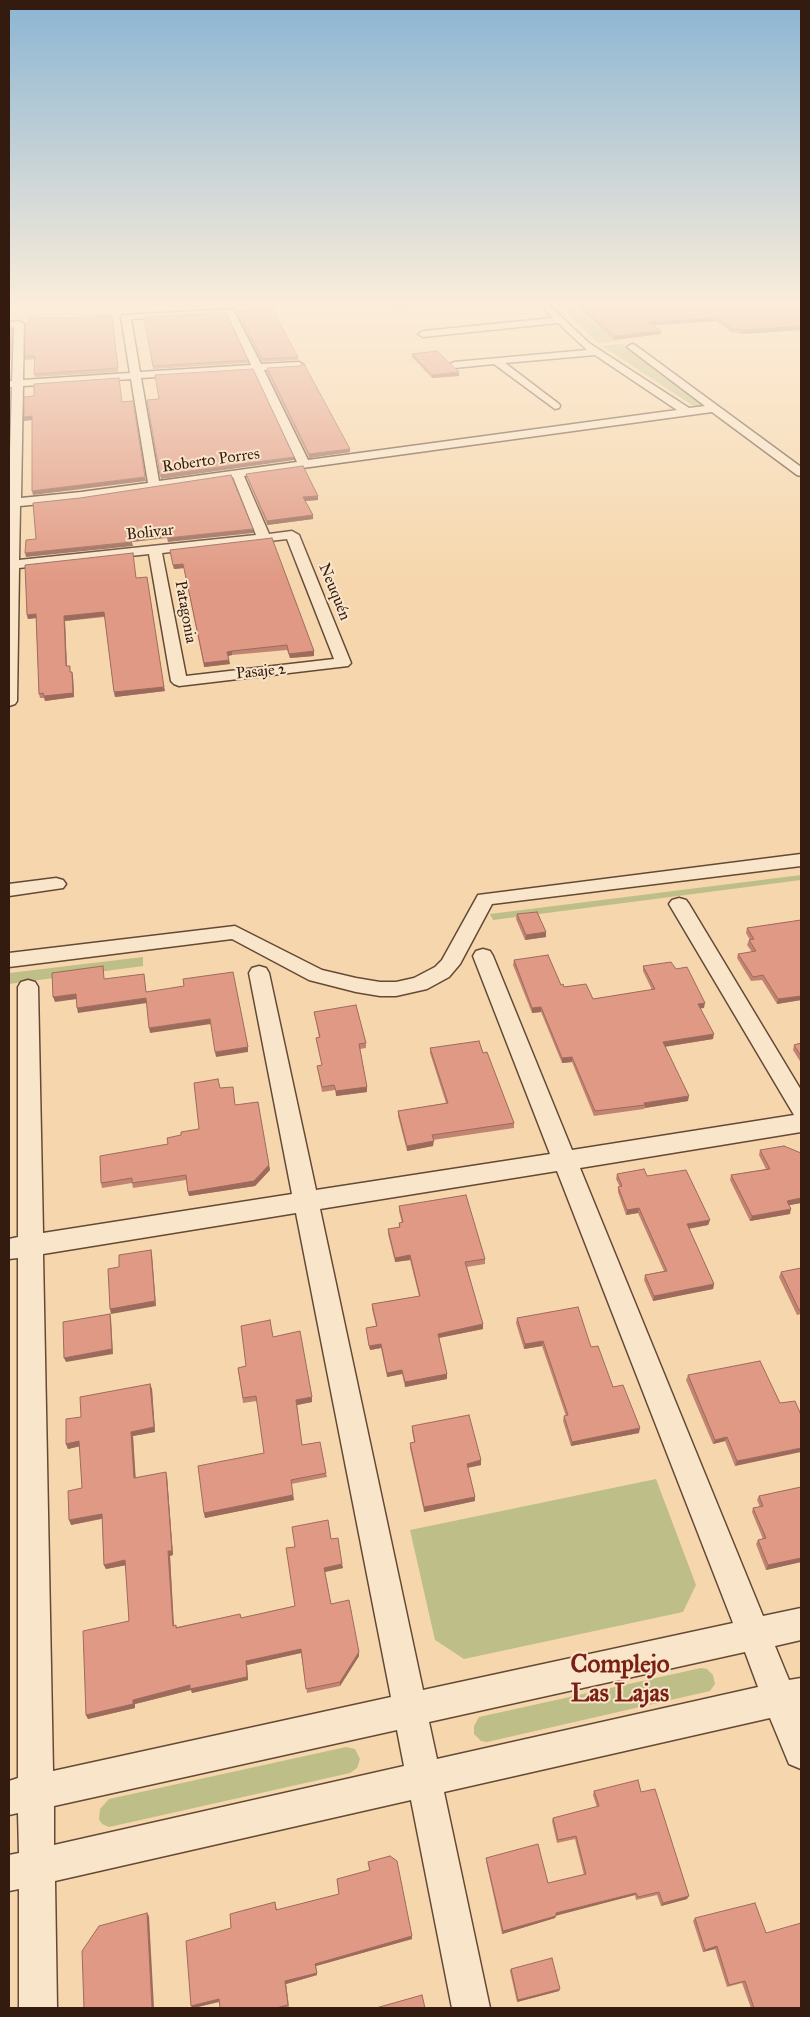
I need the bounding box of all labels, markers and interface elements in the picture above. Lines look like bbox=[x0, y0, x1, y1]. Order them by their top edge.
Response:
street label: Roberto Porres bbox=[161, 445, 261, 477]
street label: Bolivar bbox=[125, 521, 175, 545]
street label: Neuquén bbox=[314, 561, 354, 623]
street label: Patagonia bbox=[170, 579, 200, 645]
street label: Pasaje 2 bbox=[235, 660, 287, 684]
district label: Complejo Las Lajas bbox=[570, 1651, 670, 1710]

